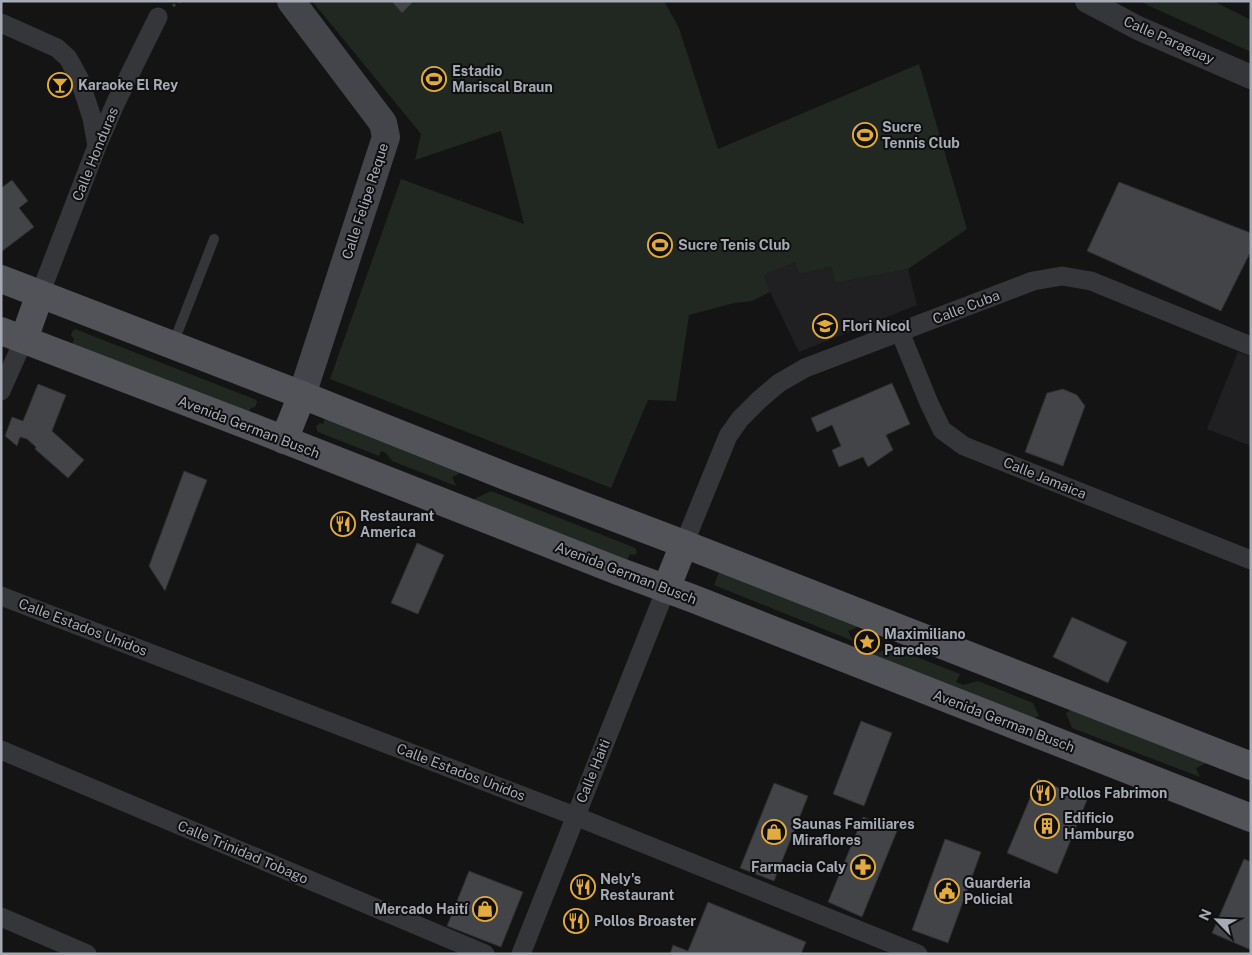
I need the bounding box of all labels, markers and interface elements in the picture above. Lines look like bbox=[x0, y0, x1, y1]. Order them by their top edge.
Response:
street label: Calle Paraguay bbox=[1121, 13, 1217, 67]
place label: Estadio Mariscal Braun bbox=[452, 63, 553, 95]
sports icon: Estadio Mariscal Braun bbox=[421, 66, 447, 92]
bar icon: Karaoke El Rey bbox=[47, 72, 73, 98]
place label: Karaoke El Rey bbox=[78, 77, 178, 93]
street label: Calle Honduras bbox=[69, 105, 121, 203]
place label: Sucre Tennis Club bbox=[882, 119, 960, 151]
sports icon: Sucre Tennis Club bbox=[852, 122, 878, 148]
street label: Calle Felipe Reque bbox=[339, 141, 391, 261]
sports icon: Sucre Tenis Club bbox=[647, 232, 673, 258]
place label: Sucre Tenis Club bbox=[678, 237, 790, 253]
street label: Calle Cuba bbox=[930, 287, 1002, 327]
school or university icon: Flori Nicol bbox=[812, 313, 838, 339]
place label: Flori Nicol bbox=[842, 318, 911, 334]
street label: Avenida German Busch bbox=[176, 393, 322, 461]
street label: Calle Jamaica bbox=[1001, 454, 1089, 502]
place label: Restaurant America bbox=[360, 508, 435, 540]
restaurant icon: Restaurant America bbox=[330, 511, 356, 537]
street label: Avenida German Busch bbox=[553, 539, 699, 607]
street label: Calle Estados Unidos bbox=[16, 595, 150, 659]
place label: Maximiliano Paredes bbox=[884, 626, 966, 658]
place icon: Maximiliano Paredes bbox=[854, 629, 880, 655]
street label: Avenida German Busch bbox=[931, 687, 1077, 755]
street label: Calle Haiti bbox=[573, 737, 613, 805]
street label: Calle Estados Unidos bbox=[394, 740, 528, 804]
restaurant icon: Pollos Fabrimon bbox=[1030, 780, 1056, 806]
place label: Pollos Fabrimon bbox=[1060, 785, 1167, 801]
place label: Edificio Hamburgo bbox=[1064, 810, 1134, 842]
building icon: Edificio Hamburgo bbox=[1034, 813, 1060, 839]
place label: Saunas Familiares Miraflores bbox=[792, 816, 915, 848]
street label: Calle Trinidad Tobago bbox=[175, 817, 311, 887]
shop icon: Saunas Familiares Miraflores bbox=[761, 819, 787, 845]
pharmacy icon: Farmacia Caly bbox=[850, 854, 876, 880]
place label: Farmacia Caly bbox=[751, 859, 846, 875]
place label: Nely's Restaurant bbox=[600, 871, 675, 903]
restaurant icon: Nely's Restaurant bbox=[570, 874, 596, 900]
place label: Guarderia Policial bbox=[964, 875, 1031, 907]
public building icon: Guarderia Policial bbox=[934, 878, 960, 904]
north arrow bbox=[1192, 895, 1242, 945]
shop icon: Mercado Haití bbox=[472, 896, 498, 922]
place label: Mercado Haití bbox=[374, 901, 469, 917]
text: N bbox=[1196, 906, 1215, 923]
restaurant icon: Pollos Broaster bbox=[563, 908, 589, 934]
place label: Pollos Broaster bbox=[594, 913, 696, 929]

